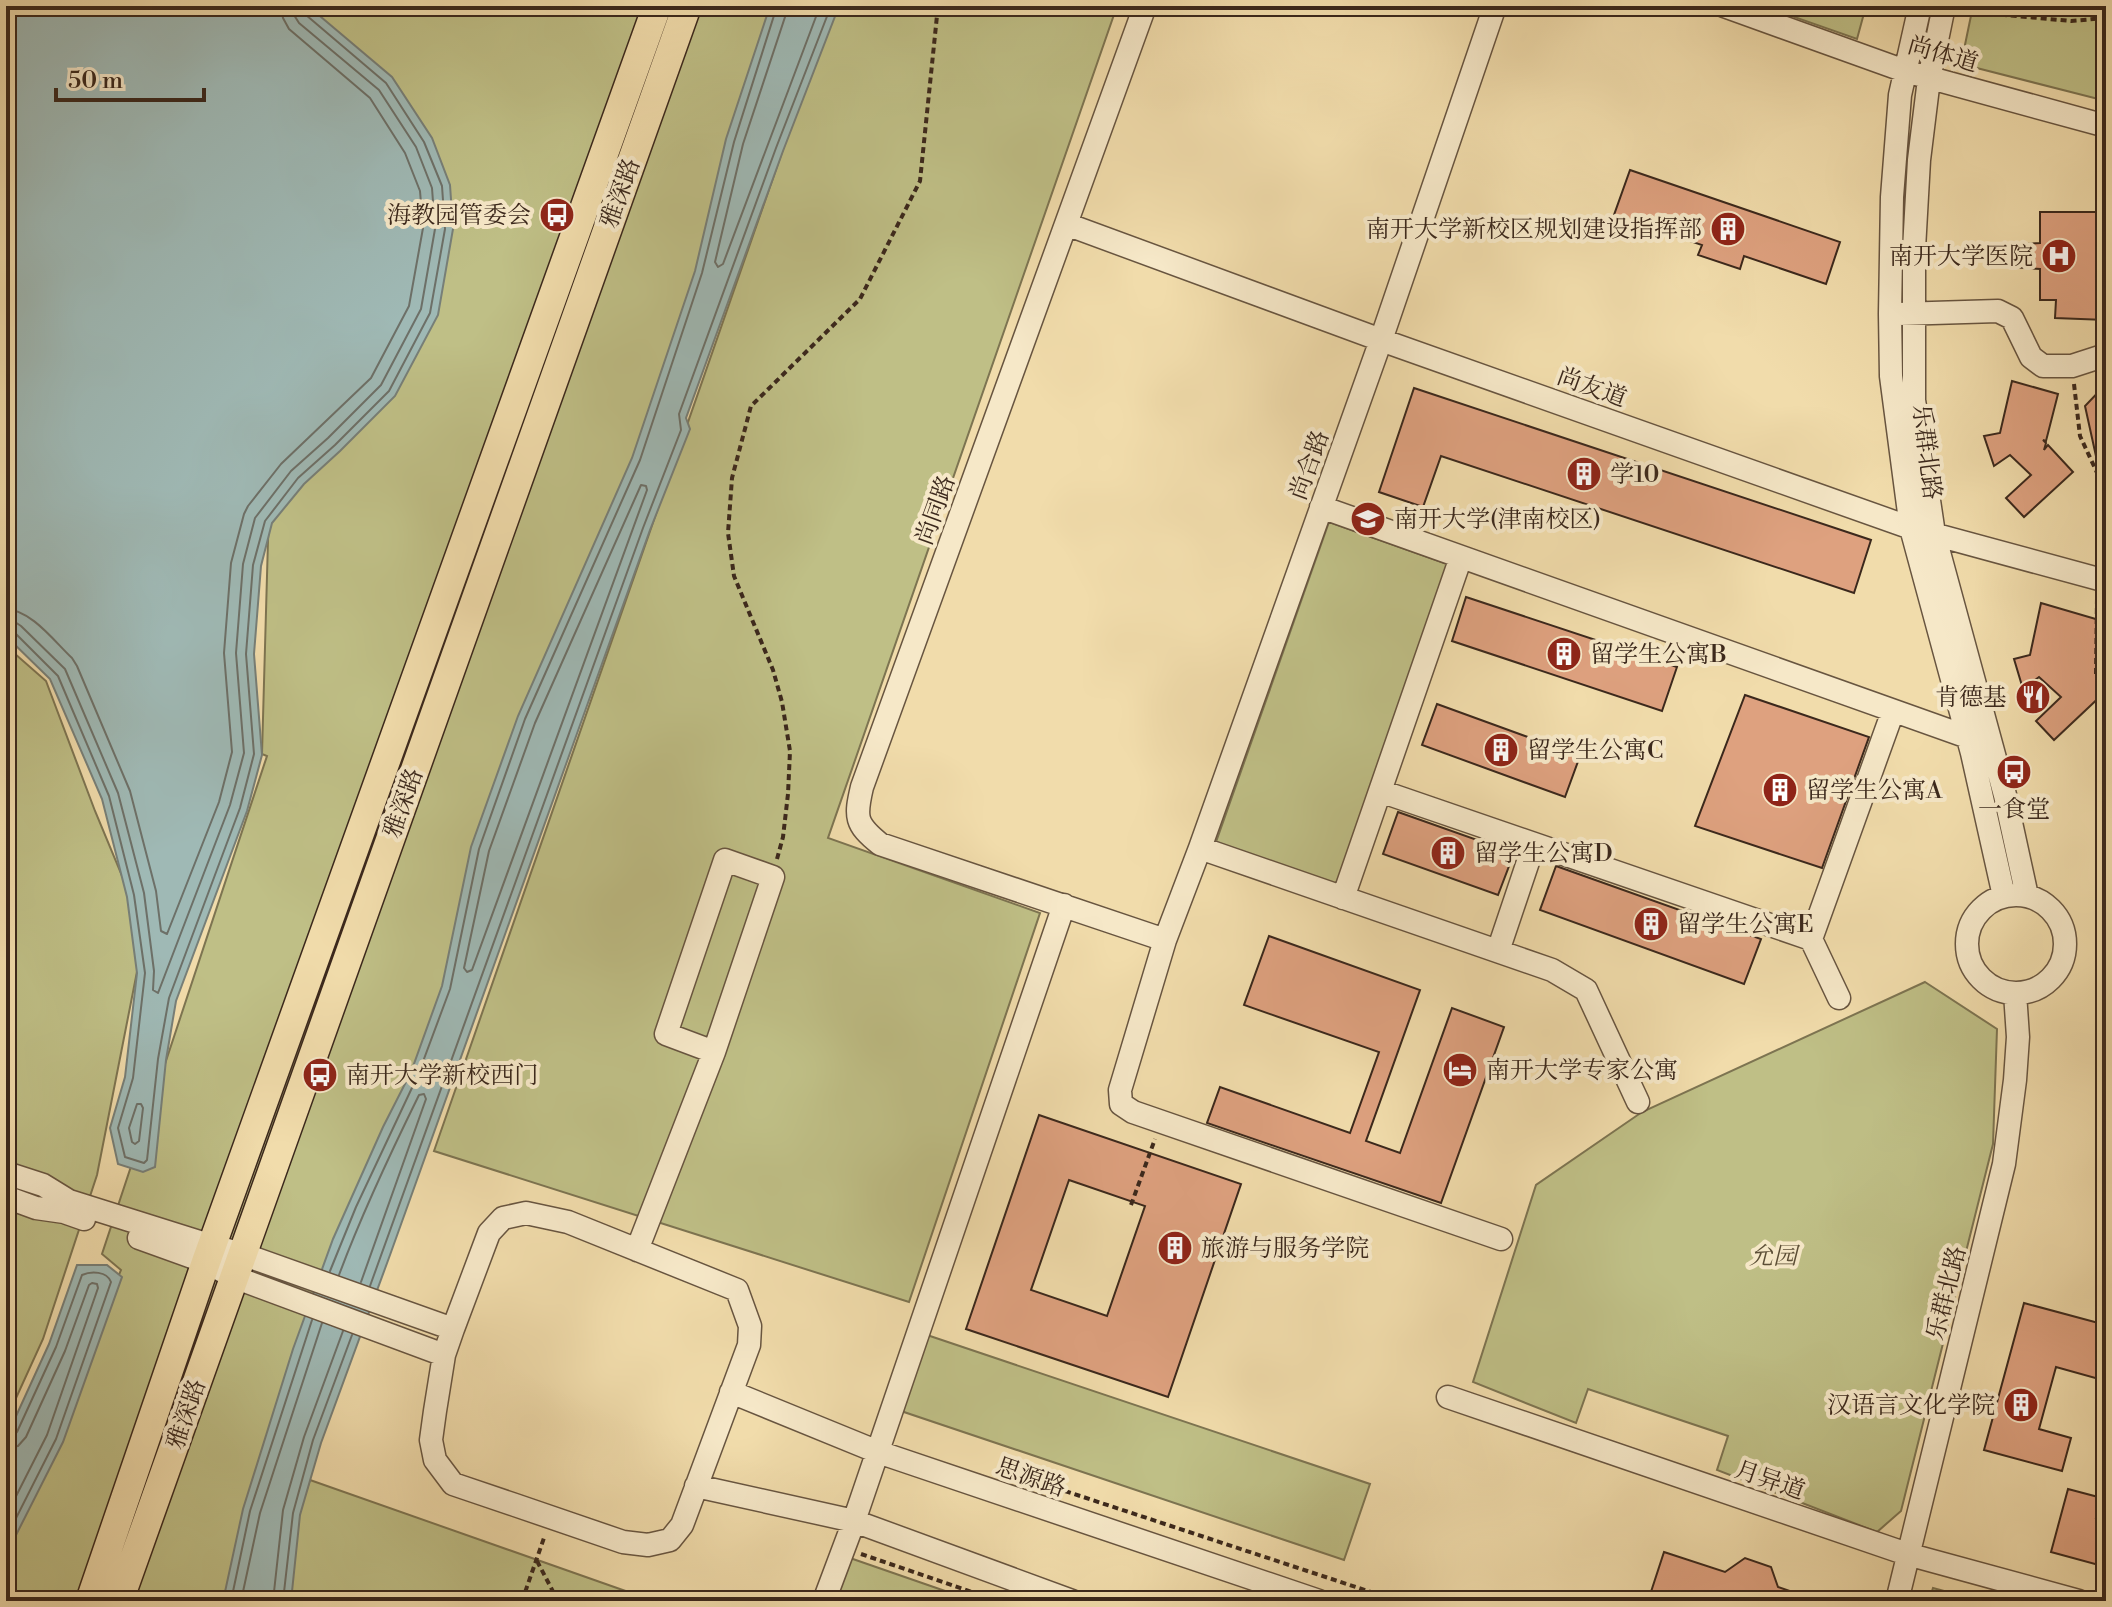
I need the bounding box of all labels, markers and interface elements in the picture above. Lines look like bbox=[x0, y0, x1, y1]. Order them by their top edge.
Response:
street label: 尚体道 bbox=[1904, 31, 1981, 79]
scale bar bbox=[56, 52, 204, 102]
text: 50 m bbox=[68, 66, 123, 96]
street label: 雅深路 bbox=[595, 154, 647, 232]
bus stop icon: 海教园管委会 bbox=[538, 196, 576, 234]
place label: 海教园管委会 bbox=[387, 201, 531, 231]
building icon: 南开大学新校区规划建设指挥部 bbox=[1709, 210, 1747, 248]
place label: 南开大学新校区规划建设指挥部 bbox=[1366, 215, 1702, 245]
hospital icon: 南开大学医院 bbox=[2040, 237, 2078, 275]
place label: 南开大学医院 bbox=[1889, 242, 2033, 272]
street label: 尚友道 bbox=[1553, 362, 1631, 414]
street label: 乐群北路 bbox=[1905, 403, 1947, 502]
street label: 尚合路 bbox=[1284, 426, 1336, 504]
building icon: 学10 bbox=[1565, 455, 1603, 493]
place label: 学10 bbox=[1610, 460, 1660, 490]
street label: 尚同路 bbox=[910, 471, 962, 549]
school or university icon: 南开大学(津南校区) bbox=[1349, 500, 1387, 538]
place label: 南开大学(津南校区) bbox=[1394, 505, 1601, 535]
building icon: 留学生公寓B bbox=[1545, 635, 1583, 673]
place label: 留学生公寓B bbox=[1590, 640, 1727, 670]
restaurant icon: 肯德基 bbox=[2014, 678, 2052, 716]
place label: 肯德基 bbox=[1935, 683, 2007, 713]
building icon: 留学生公寓C bbox=[1482, 731, 1520, 769]
place label: 留学生公寓C bbox=[1527, 736, 1664, 766]
bus stop icon: 一食堂 bbox=[1995, 753, 2033, 791]
street label: 雅深路 bbox=[378, 764, 430, 842]
building icon: 留学生公寓A bbox=[1761, 771, 1799, 809]
place label: 留学生公寓A bbox=[1806, 776, 1943, 806]
place label: 一食堂 bbox=[1978, 795, 2050, 825]
building icon: 留学生公寓D bbox=[1429, 834, 1467, 872]
place label: 留学生公寓D bbox=[1474, 839, 1613, 869]
building icon: 留学生公寓E bbox=[1632, 905, 1670, 943]
place label: 留学生公寓E bbox=[1677, 910, 1814, 940]
hotel icon: 南开大学专家公寓 bbox=[1441, 1051, 1479, 1089]
bus stop icon: 南开大学新校西门 bbox=[301, 1056, 339, 1094]
place label: 南开大学专家公寓 bbox=[1486, 1056, 1678, 1086]
place label: 南开大学新校西门 bbox=[346, 1061, 538, 1091]
building icon: 旅游与服务学院 bbox=[1156, 1229, 1194, 1267]
place label: 旅游与服务学院 bbox=[1201, 1234, 1369, 1264]
park label: 允园 bbox=[1749, 1242, 1801, 1272]
street label: 乐群北路 bbox=[1921, 1243, 1973, 1343]
street label: 雅深路 bbox=[161, 1375, 213, 1453]
building icon: 汉语言文化学院 bbox=[2002, 1386, 2040, 1424]
place label: 汉语言文化学院 bbox=[1827, 1391, 1995, 1421]
street label: 思源路 bbox=[992, 1452, 1070, 1504]
street label: 月异道 bbox=[1731, 1455, 1809, 1507]

